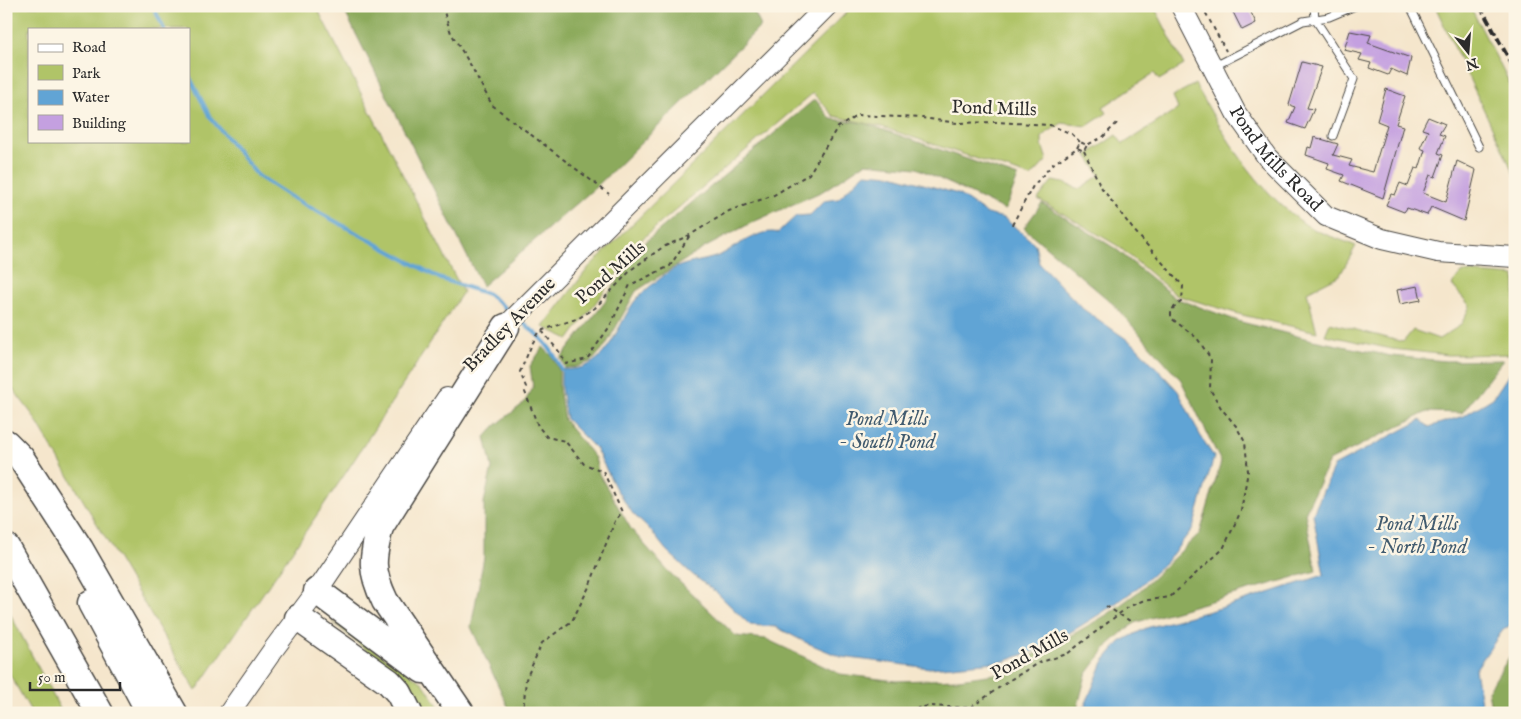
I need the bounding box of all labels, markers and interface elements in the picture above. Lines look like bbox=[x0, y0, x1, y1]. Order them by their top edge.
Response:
legend bbox=[28, 28, 190, 142]
north arrow bbox=[1444, 28, 1494, 78]
text: Road bbox=[72, 38, 107, 57]
text: N bbox=[1463, 53, 1481, 74]
text: Park bbox=[72, 64, 102, 83]
text: Water bbox=[72, 88, 110, 107]
street label: Pond Mills bbox=[951, 96, 1037, 122]
street label: Pond Mills Road bbox=[1223, 103, 1328, 218]
text: Building bbox=[72, 114, 127, 133]
street label: Pond Mills bbox=[571, 236, 651, 310]
street label: Bradley Avenue bbox=[459, 272, 562, 378]
water label: Pond Mills - South Pond bbox=[839, 407, 937, 455]
water label: Pond Mills - North Pond bbox=[1367, 512, 1468, 560]
street label: Pond Mills bbox=[987, 624, 1073, 686]
scale bar bbox=[30, 659, 120, 691]
text: 50 m bbox=[38, 668, 66, 687]

